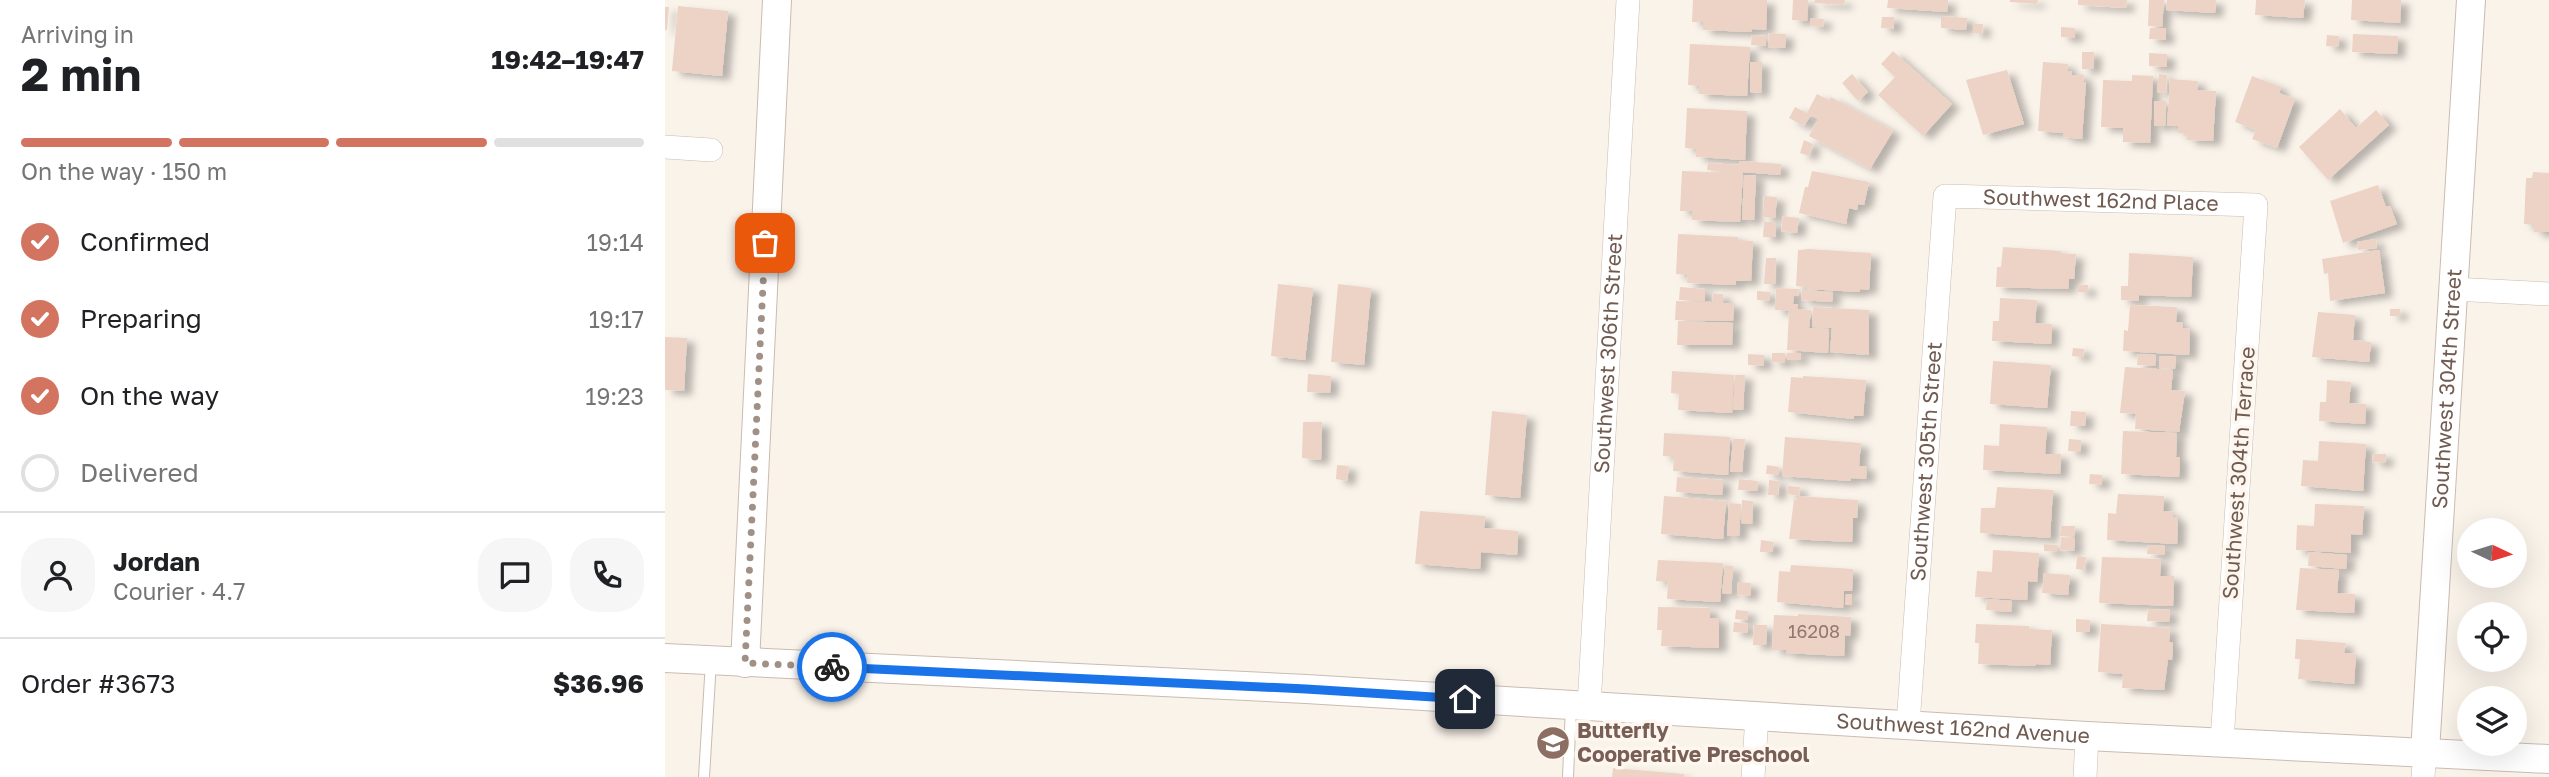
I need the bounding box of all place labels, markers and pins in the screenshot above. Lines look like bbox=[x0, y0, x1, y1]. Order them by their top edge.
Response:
pin bbox=[735, 213, 795, 273]
pin bbox=[1435, 669, 1495, 729]
place label: Butterfly Cooperative Preschool bbox=[1577, 717, 1810, 767]
school or university icon: Butterfly Cooperative Preschool bbox=[1534, 724, 1572, 762]

